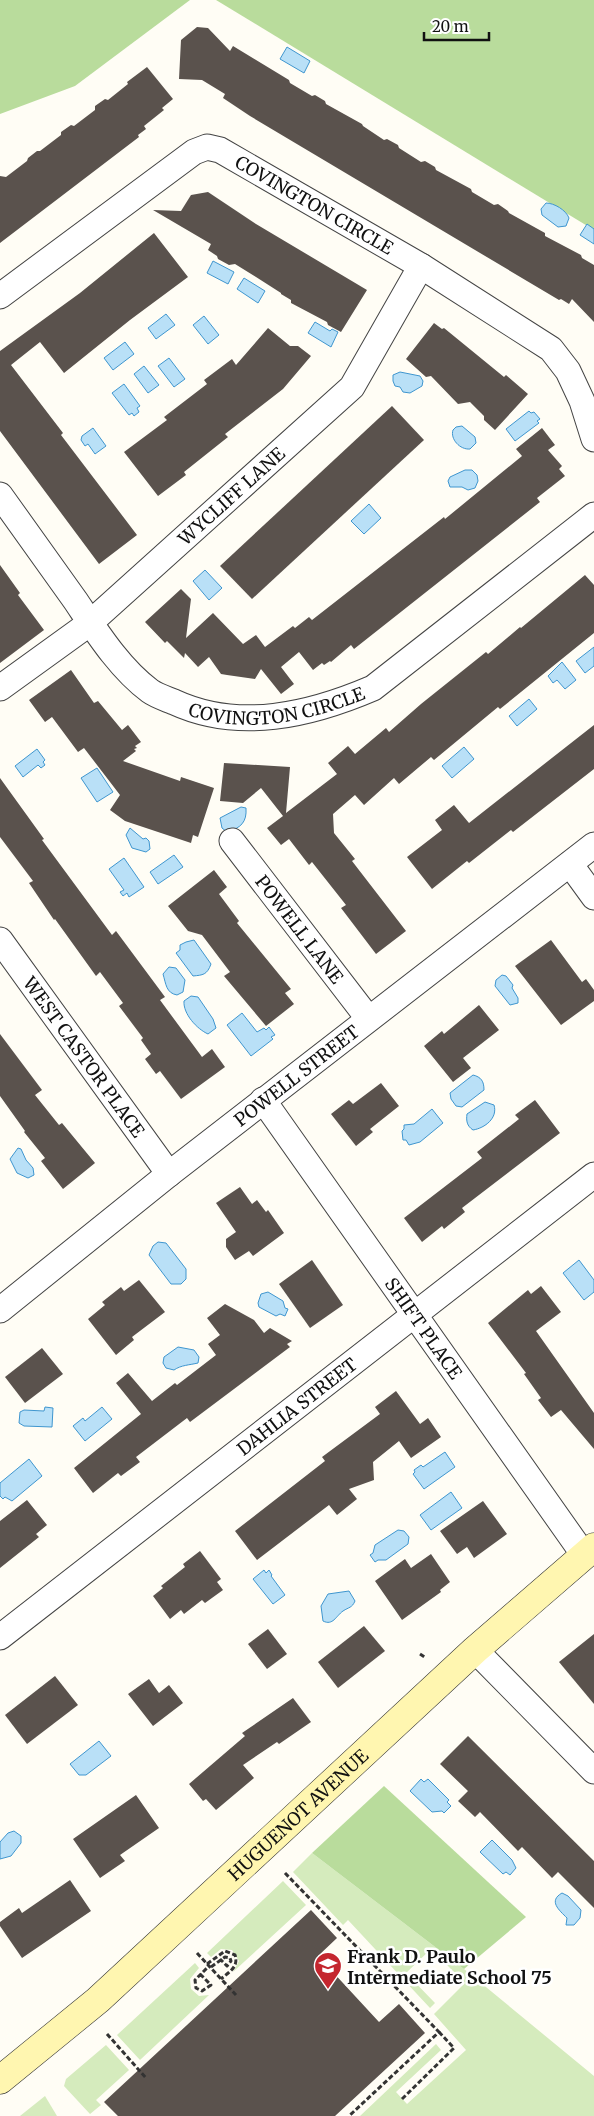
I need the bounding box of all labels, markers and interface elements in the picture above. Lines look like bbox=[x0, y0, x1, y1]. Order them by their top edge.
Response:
scale bar bbox=[424, 10, 489, 42]
text: 20 m bbox=[432, 17, 469, 36]
street label: COVINGTON CIRCLE bbox=[231, 150, 398, 259]
street label: WYCLIFF LANE bbox=[172, 441, 290, 550]
street label: COVINGTON CIRCLE bbox=[186, 681, 368, 729]
street label: POWELL LANE bbox=[251, 870, 349, 988]
street label: WEST CASTOR PLACE bbox=[18, 971, 150, 1142]
street label: POWELL STREET bbox=[229, 1020, 364, 1131]
street label: SHIFT PLACE bbox=[380, 1273, 468, 1384]
street label: DAHLIA STREET bbox=[232, 1352, 362, 1460]
street label: HUGUENOT AVENUE bbox=[223, 1743, 373, 1885]
place label: Frank D. Paulo Intermediate School 75 bbox=[347, 1945, 552, 1989]
school or university icon: Frank D. Paulo Intermediate School 75 bbox=[313, 1951, 343, 1990]

